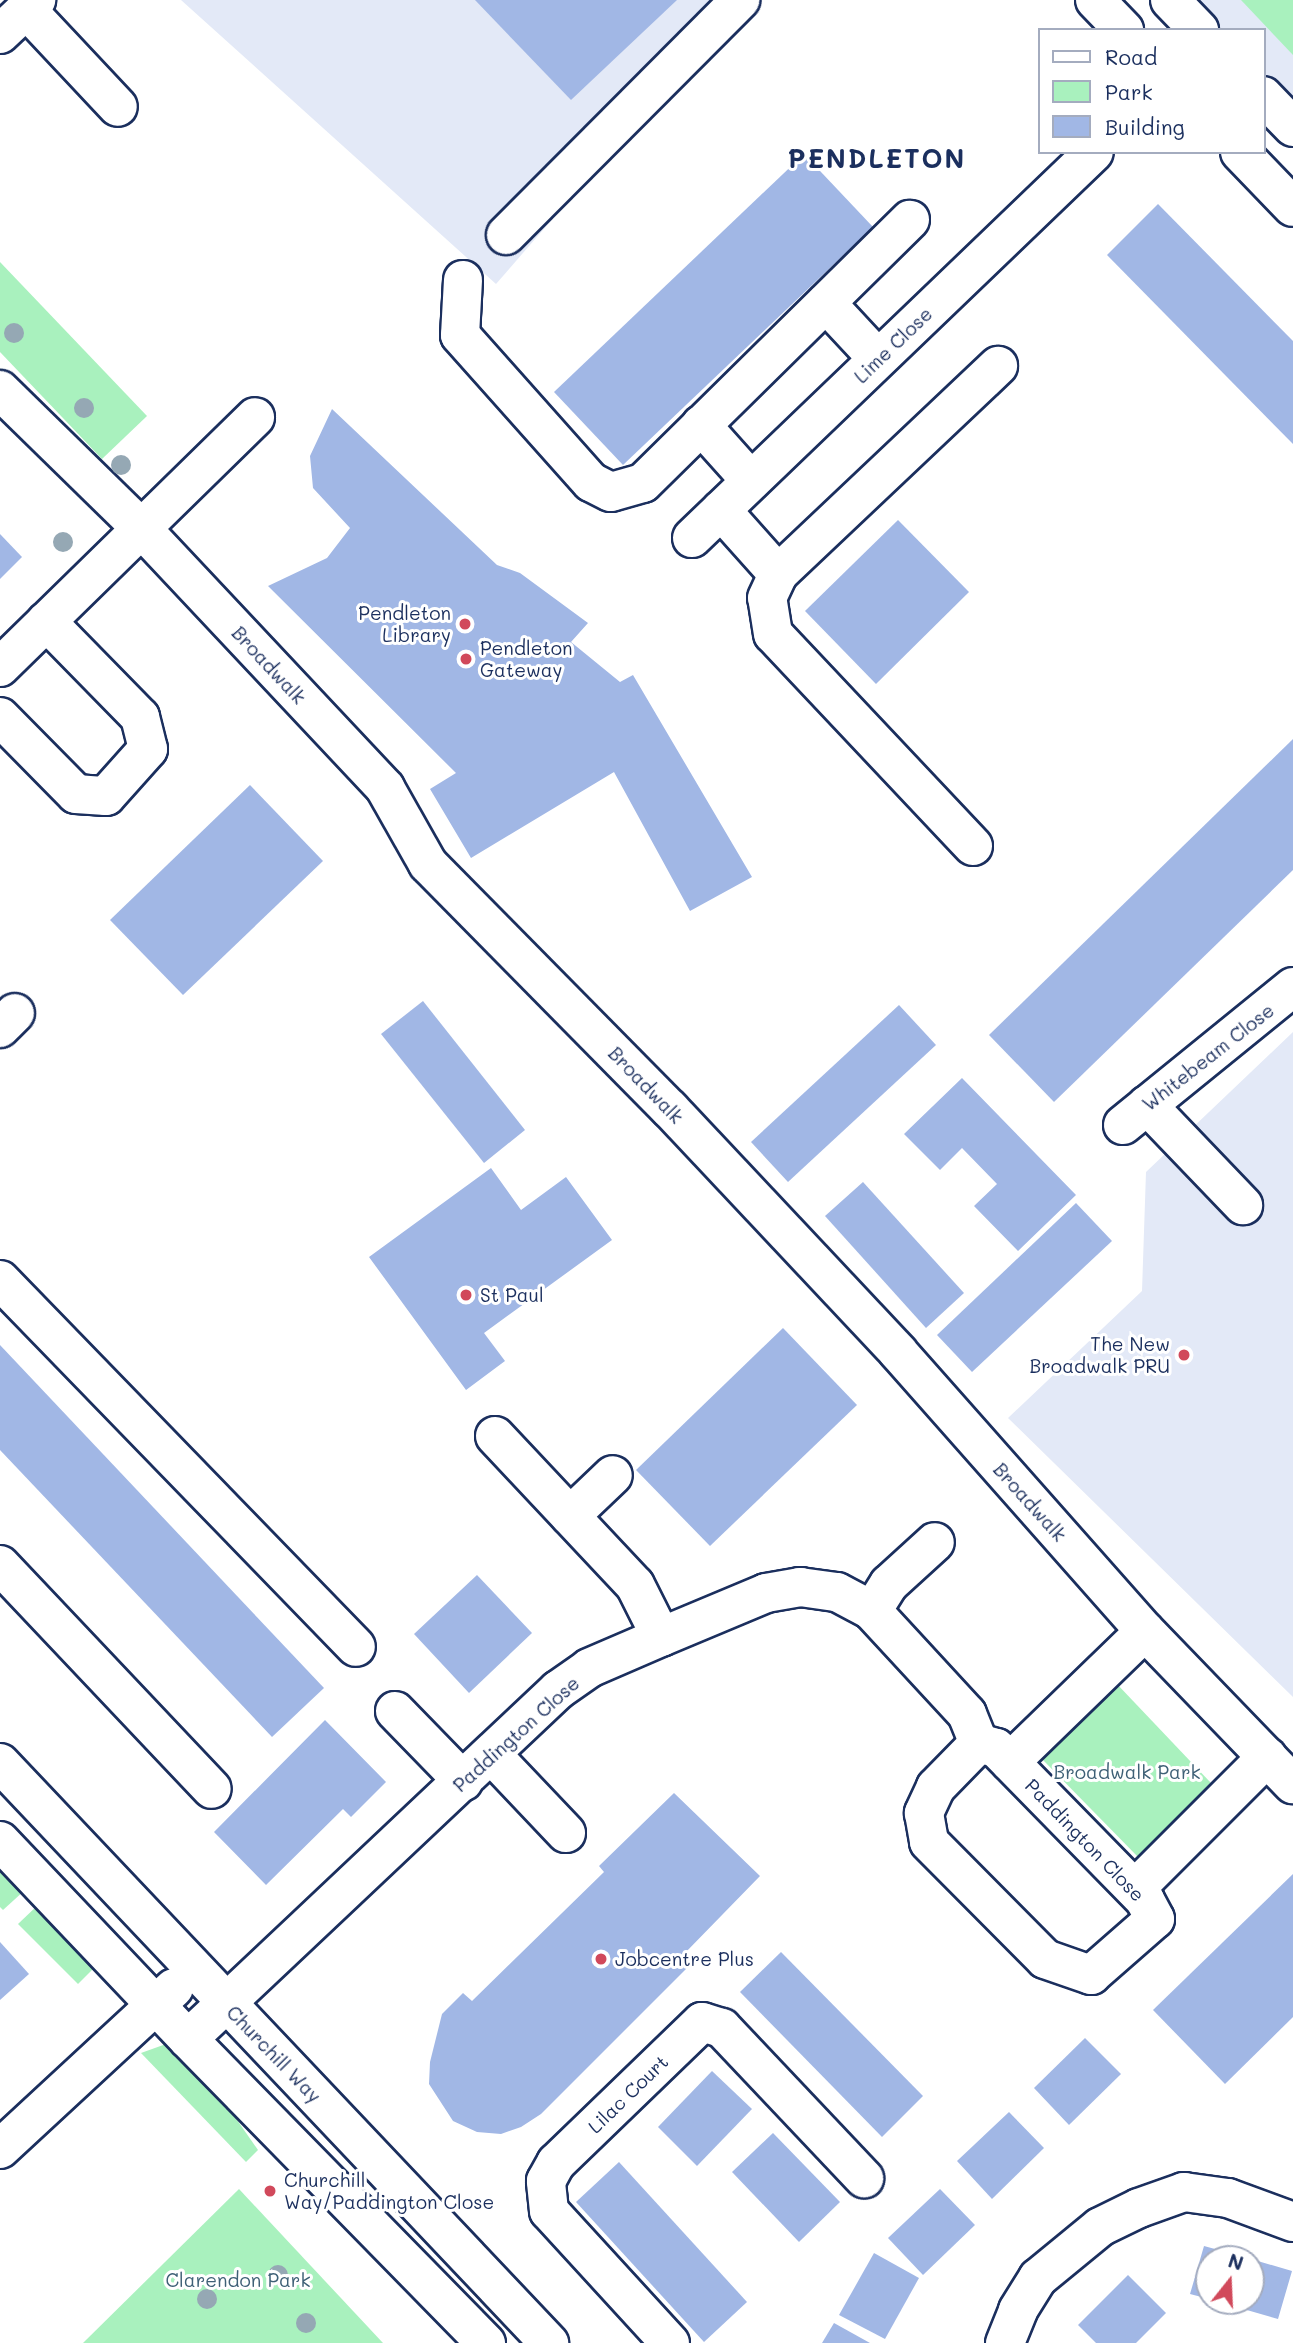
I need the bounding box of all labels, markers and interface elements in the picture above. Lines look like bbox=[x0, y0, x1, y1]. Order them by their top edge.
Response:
legend bbox=[1038, 28, 1265, 154]
text: Road bbox=[1105, 43, 1157, 70]
text: Park bbox=[1105, 78, 1153, 105]
text: Building bbox=[1105, 113, 1185, 140]
district label: PENDLETON bbox=[789, 143, 965, 175]
street label: Lime Close bbox=[849, 302, 937, 388]
place label: Pendleton Library bbox=[358, 602, 451, 646]
marker: Pendleton Library bbox=[457, 616, 473, 632]
street label: Broadwalk bbox=[227, 621, 311, 709]
place label: Pendleton Gateway bbox=[480, 637, 573, 681]
marker: Pendleton Gateway bbox=[458, 651, 474, 667]
street label: Whitebeam Close bbox=[1138, 999, 1278, 1115]
street label: Broadwalk bbox=[604, 1042, 688, 1128]
place label: St Paul bbox=[480, 1284, 544, 1306]
marker: St Paul bbox=[458, 1287, 474, 1303]
place label: The New Broadwalk PRU bbox=[1030, 1333, 1170, 1377]
marker: The New Broadwalk PRU bbox=[1176, 1347, 1192, 1363]
street label: Broadwalk bbox=[989, 1458, 1071, 1546]
street label: Paddington Close bbox=[448, 1671, 584, 1797]
park label: Broadwalk Park bbox=[1053, 1761, 1201, 1783]
street label: Paddington Close bbox=[1021, 1774, 1149, 1906]
place label: Jobcentre Plus bbox=[615, 1948, 754, 1970]
marker: Jobcentre Plus bbox=[593, 1951, 609, 1967]
street label: Churchill Way bbox=[222, 2001, 326, 2107]
street label: Lilac Court bbox=[583, 2050, 673, 2138]
place label: Churchill Way/Paddington Close bbox=[284, 2169, 494, 2213]
marker: Churchill Way/Paddington Close bbox=[262, 2183, 278, 2199]
north arrow bbox=[1195, 2245, 1265, 2315]
text: N bbox=[1225, 2247, 1247, 2276]
park label: Clarendon Park bbox=[166, 2269, 310, 2291]

